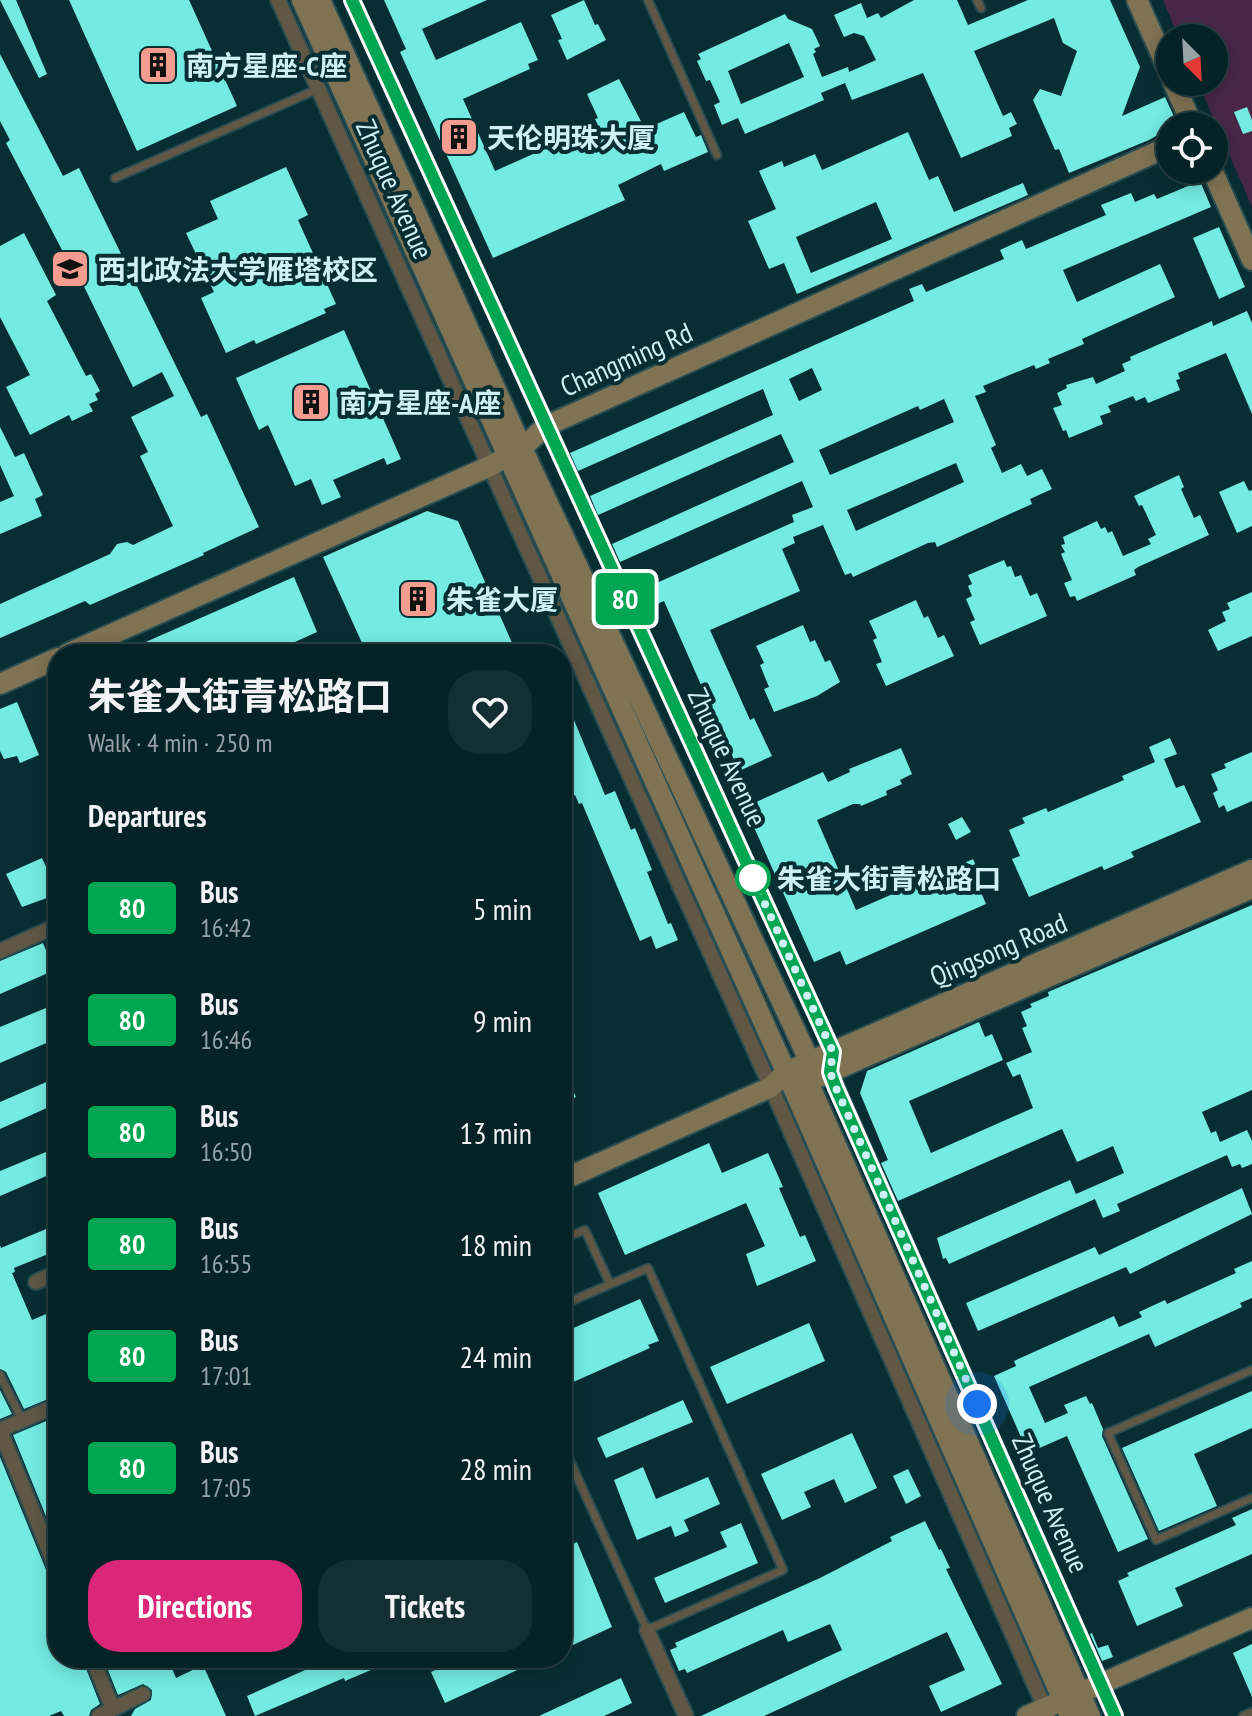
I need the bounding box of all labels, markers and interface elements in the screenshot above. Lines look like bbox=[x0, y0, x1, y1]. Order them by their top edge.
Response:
north arrow bbox=[1156, 24, 1228, 96]
map controls bbox=[1156, 24, 1228, 184]
building icon: 南方星座-C座 bbox=[137, 44, 179, 86]
place label: 南方星座-C座 bbox=[186, 47, 347, 84]
button: locate bbox=[1156, 112, 1228, 184]
street label: Zhuque Avenue bbox=[348, 114, 442, 264]
building icon: 天伦明珠大厦 bbox=[438, 116, 480, 158]
place label: 天伦明珠大厦 bbox=[487, 119, 655, 156]
school or university icon: 西北政法大学雁塔校区 bbox=[49, 248, 91, 290]
place label: 西北政法大学雁塔校区 bbox=[98, 251, 378, 288]
street label: Changming Rd bbox=[554, 313, 698, 405]
building icon: 南方星座-A座 bbox=[290, 381, 332, 423]
place label: 南方星座-A座 bbox=[339, 384, 501, 421]
line badge: 80 bbox=[589, 573, 661, 625]
building icon: 朱雀大厦 bbox=[397, 578, 439, 620]
text: 80 bbox=[612, 580, 638, 617]
place label: 朱雀大厦 bbox=[446, 581, 558, 618]
button: heart bbox=[448, 670, 532, 754]
text: 朱雀大街青松路口 bbox=[88, 671, 392, 720]
street label: Zhuque Avenue bbox=[680, 682, 776, 832]
text: Walk · 4 min · 250 m bbox=[88, 726, 272, 759]
text: Departures bbox=[88, 796, 206, 835]
place label: 朱雀大街青松路口 bbox=[777, 860, 1001, 897]
marker: 朱雀大街青松路口 bbox=[736, 861, 770, 895]
text: Bus bbox=[200, 872, 239, 911]
text: 80 bbox=[119, 889, 145, 926]
text: 5 min bbox=[473, 889, 532, 928]
street label: Qingsong Road bbox=[924, 904, 1072, 994]
text: 16:42 bbox=[200, 911, 252, 944]
text: Bus bbox=[200, 984, 239, 1023]
text: 80 bbox=[119, 1001, 145, 1038]
text: 9 min bbox=[473, 1001, 532, 1040]
text: 16:46 bbox=[200, 1023, 252, 1056]
text: Bus bbox=[200, 1096, 239, 1135]
text: 80 bbox=[119, 1113, 145, 1150]
text: 13 min bbox=[459, 1113, 532, 1152]
text: 16:50 bbox=[200, 1135, 252, 1168]
text: Bus bbox=[200, 1208, 239, 1247]
text: 80 bbox=[119, 1225, 145, 1262]
text: 18 min bbox=[459, 1225, 532, 1264]
text: 16:55 bbox=[200, 1247, 252, 1280]
text: Bus bbox=[200, 1320, 239, 1359]
text: 80 bbox=[119, 1337, 145, 1374]
text: 24 min bbox=[459, 1337, 532, 1376]
text: 17:01 bbox=[200, 1359, 252, 1392]
your location bbox=[957, 1384, 997, 1424]
street label: Zhuque Avenue bbox=[1004, 1428, 1098, 1578]
text: Bus bbox=[200, 1432, 239, 1471]
text: 80 bbox=[119, 1449, 145, 1486]
text: 28 min bbox=[459, 1449, 532, 1488]
text: 17:05 bbox=[200, 1471, 252, 1504]
button: Directions bbox=[88, 1560, 302, 1652]
button: Tickets bbox=[318, 1560, 532, 1652]

